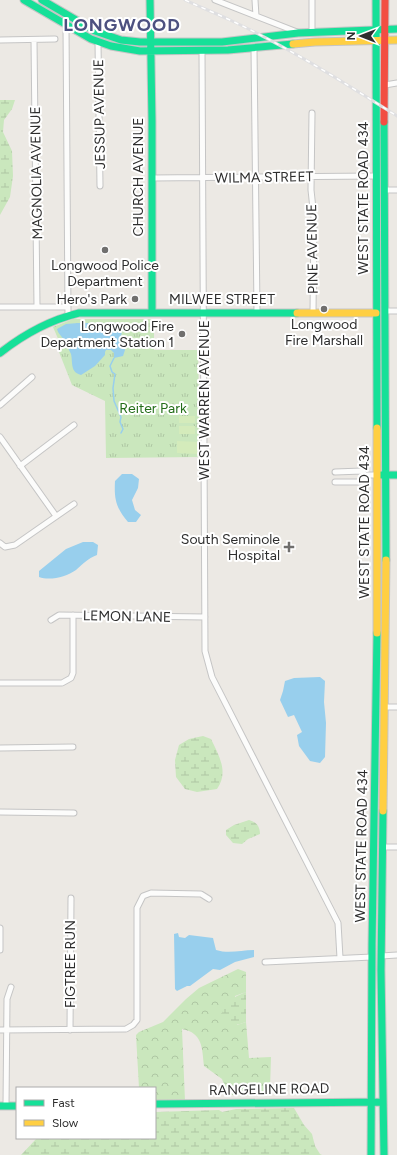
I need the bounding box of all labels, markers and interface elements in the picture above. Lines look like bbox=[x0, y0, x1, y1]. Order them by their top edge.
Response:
district label: LONGWOOD bbox=[63, 14, 181, 36]
north arrow bbox=[341, 16, 381, 56]
text: N bbox=[345, 32, 358, 40]
street label: JESSUP AVENUE bbox=[90, 59, 109, 169]
street label: MAGNOLIA AVENUE bbox=[27, 106, 46, 240]
street label: CHURCH AVENUE bbox=[130, 117, 147, 237]
street label: WEST STATE ROAD 434 bbox=[355, 121, 372, 274]
street label: WILMA STREET bbox=[215, 168, 314, 187]
street label: PINE AVENUE bbox=[303, 204, 322, 294]
marker: Longwood Police Department bbox=[100, 245, 110, 255]
place label: Longwood Police Department bbox=[51, 257, 159, 290]
place label: Hero's Park bbox=[57, 291, 127, 308]
street label: MILWEE STREET bbox=[169, 291, 275, 308]
marker: Hero's Park bbox=[130, 294, 140, 304]
marker: Longwood Fire Marshall bbox=[319, 304, 329, 314]
place label: Longwood Fire Marshall bbox=[285, 316, 363, 349]
place label: Longwood Fire Department Station 1 bbox=[40, 318, 174, 351]
street label: WEST WARREN AVENUE bbox=[196, 320, 213, 480]
marker: Longwood Fire Department Station 1 bbox=[177, 329, 187, 339]
park label: Reiter Park bbox=[119, 400, 187, 417]
street label: WEST STATE ROAD 434 bbox=[356, 445, 373, 598]
place label: South Seminole Hospital bbox=[181, 531, 280, 564]
marker: South Seminole Hospital bbox=[283, 541, 295, 553]
street label: LEMON LANE bbox=[83, 607, 171, 626]
street label: WEST STATE ROAD 434 bbox=[352, 769, 371, 923]
street label: FIGTREE RUN bbox=[62, 920, 79, 1008]
street label: RANGELINE ROAD bbox=[209, 1080, 329, 1099]
legend bbox=[16, 1087, 156, 1139]
text: Fast bbox=[52, 1096, 75, 1110]
text: Slow bbox=[52, 1116, 79, 1130]

